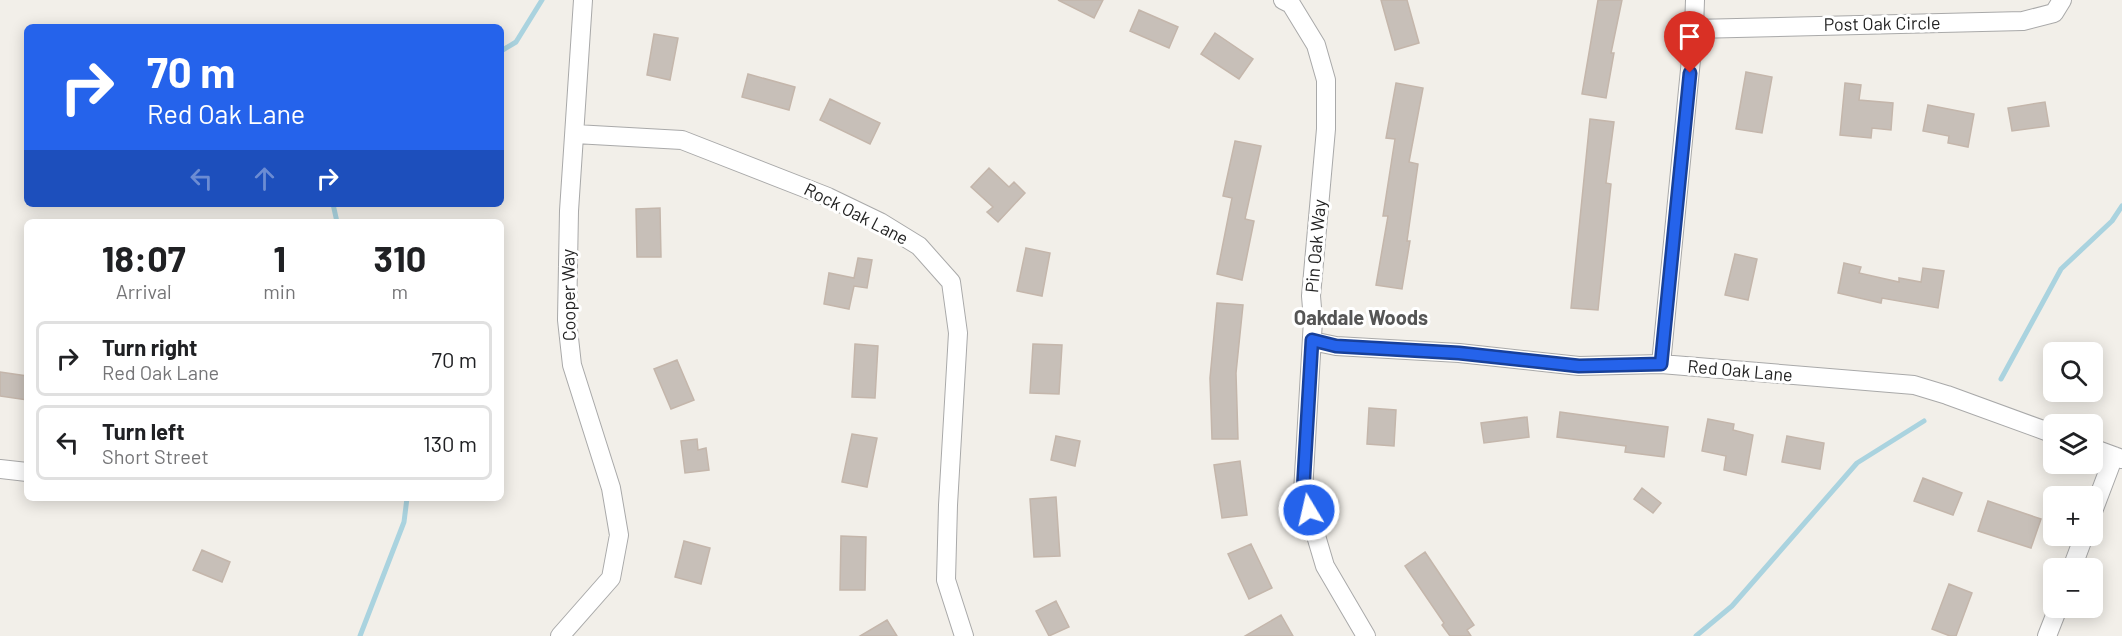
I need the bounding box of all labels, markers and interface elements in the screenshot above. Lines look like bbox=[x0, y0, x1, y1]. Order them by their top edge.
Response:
pin bbox=[1664, 11, 1715, 73]
street label: Post Oak Circle bbox=[1823, 11, 1941, 35]
icon: arrive bbox=[1673, 20, 1706, 53]
text: 70 m bbox=[147, 46, 235, 96]
icon: right bbox=[48, 48, 126, 126]
text: Red Oak Lane bbox=[147, 97, 305, 129]
icon: left bbox=[185, 162, 218, 195]
icon: ahead bbox=[248, 162, 281, 195]
icon: right bbox=[311, 162, 344, 195]
street label: Rock Oak Lane bbox=[801, 177, 912, 249]
street label: Pin Oak Way bbox=[1300, 198, 1330, 294]
text: 18:07 bbox=[102, 236, 186, 279]
text: 1 bbox=[273, 236, 286, 279]
text: 310 bbox=[374, 236, 426, 279]
street label: Cooper Way bbox=[556, 249, 580, 341]
text: Arrival bbox=[116, 279, 172, 303]
text: min bbox=[263, 279, 296, 303]
text: m bbox=[392, 279, 408, 303]
district label: Oakdale Woods bbox=[1294, 305, 1428, 329]
text: Turn right bbox=[102, 334, 197, 360]
icon: right bbox=[51, 342, 84, 375]
map controls bbox=[2043, 342, 2103, 618]
button: search bbox=[2043, 342, 2103, 402]
text: 70 m bbox=[432, 346, 477, 372]
street label: Red Oak Lane bbox=[1687, 354, 1794, 386]
text: Red Oak Lane bbox=[102, 360, 219, 384]
button: layers bbox=[2043, 414, 2103, 474]
text: Turn left bbox=[102, 418, 185, 444]
icon: left bbox=[51, 426, 84, 459]
text: 130 m bbox=[423, 430, 477, 456]
text: Short Street bbox=[102, 444, 209, 468]
position arrow bbox=[1277, 478, 1341, 542]
button: + bbox=[2043, 486, 2103, 546]
button: − bbox=[2043, 558, 2103, 618]

